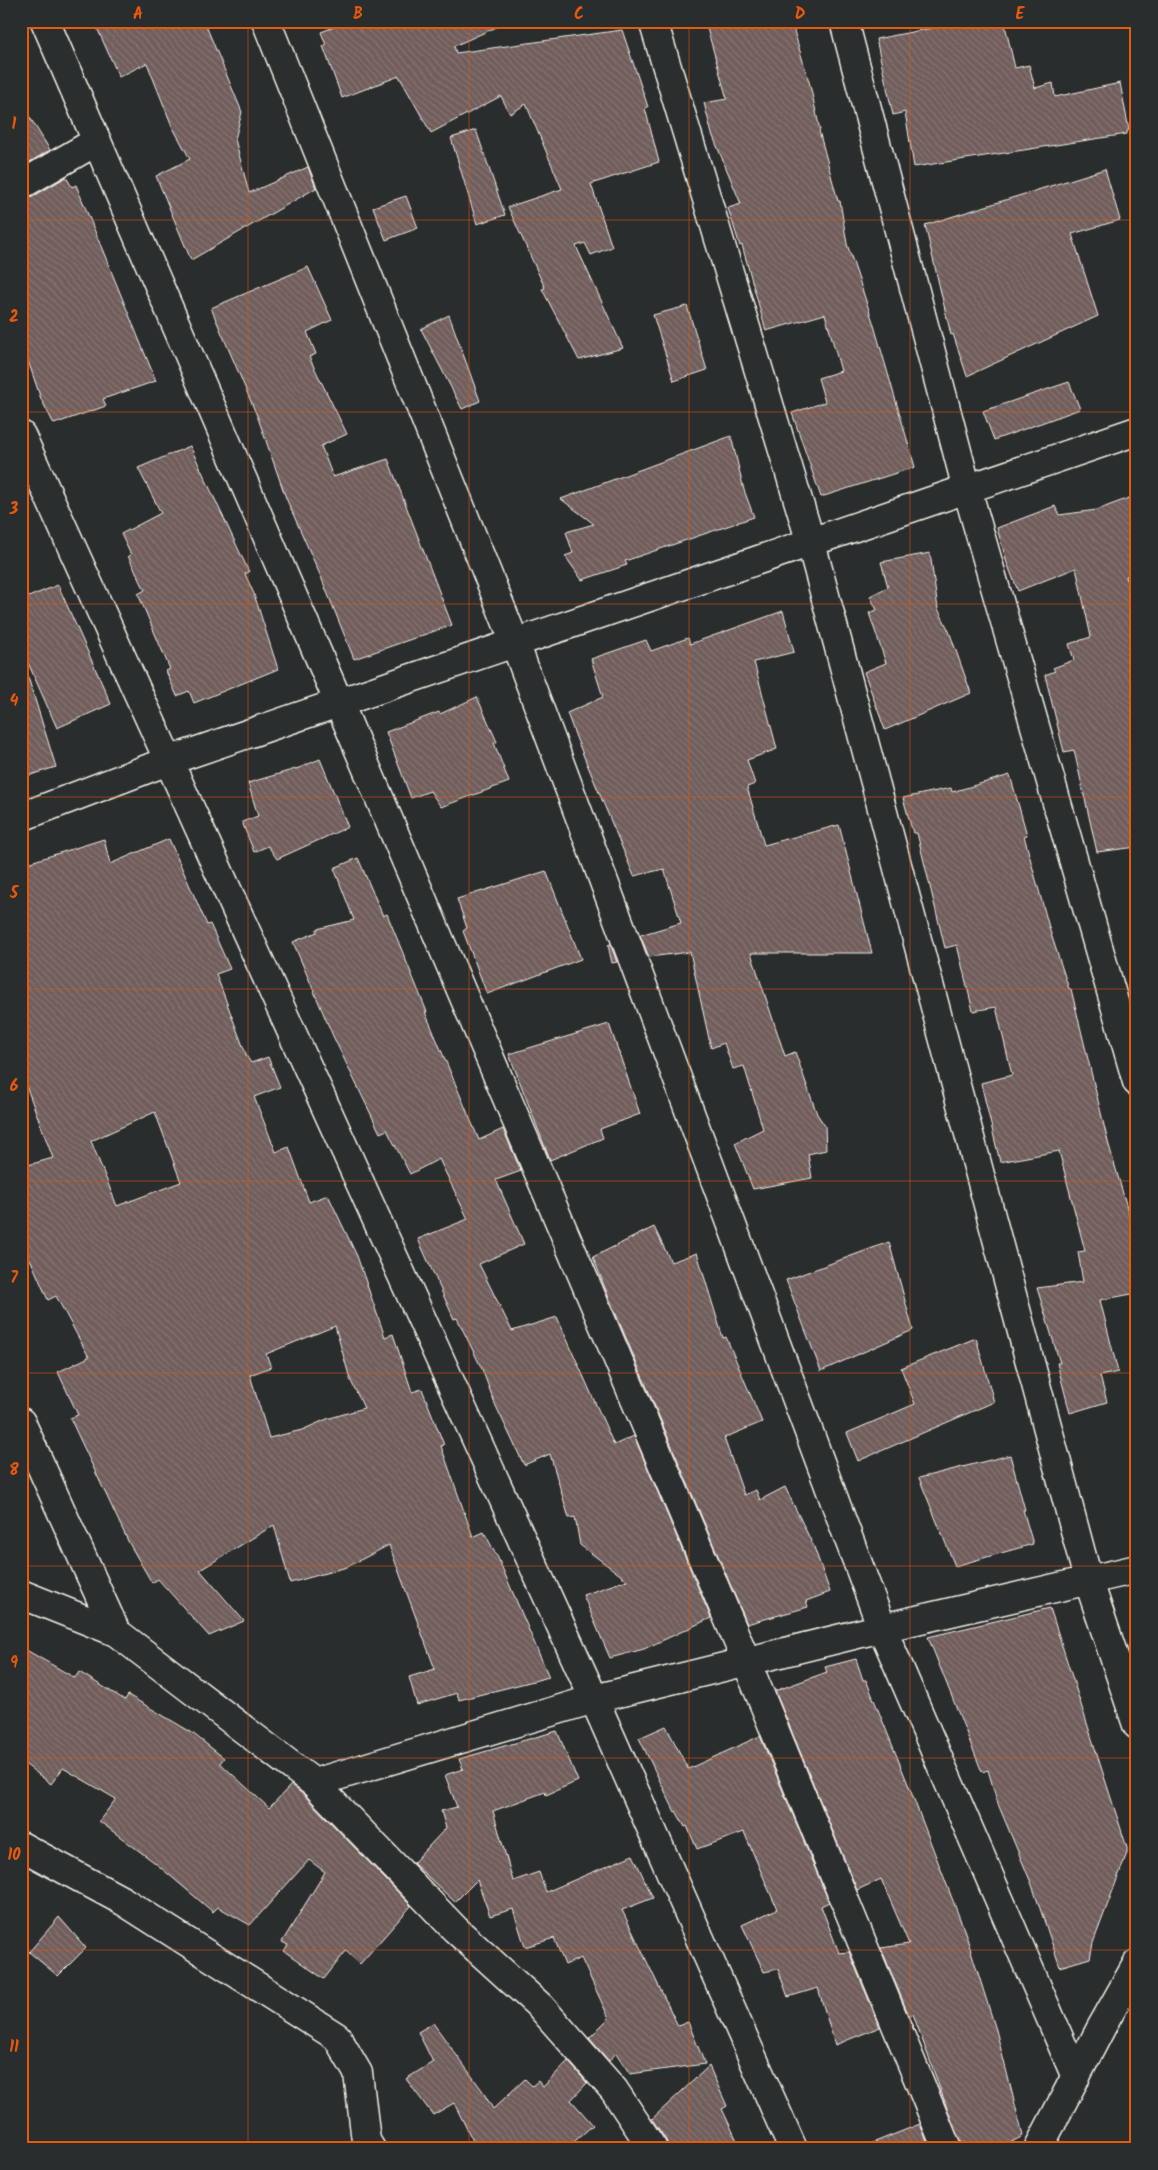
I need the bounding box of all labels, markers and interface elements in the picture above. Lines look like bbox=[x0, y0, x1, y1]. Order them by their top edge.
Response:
text: A bbox=[133, 2, 143, 27]
text: B bbox=[353, 2, 363, 27]
text: C bbox=[574, 2, 584, 27]
text: D bbox=[795, 2, 806, 27]
text: E bbox=[1016, 2, 1026, 27]
text: 1 bbox=[12, 112, 17, 137]
text: 2 bbox=[9, 305, 19, 330]
text: 3 bbox=[9, 497, 19, 522]
text: 4 bbox=[10, 689, 19, 714]
text: 5 bbox=[9, 881, 20, 906]
text: 6 bbox=[10, 1074, 19, 1099]
text: 7 bbox=[10, 1266, 18, 1291]
text: 8 bbox=[9, 1458, 19, 1483]
text: 9 bbox=[10, 1651, 18, 1676]
text: 10 bbox=[7, 1843, 21, 1868]
text: 11 bbox=[9, 2035, 19, 2060]

